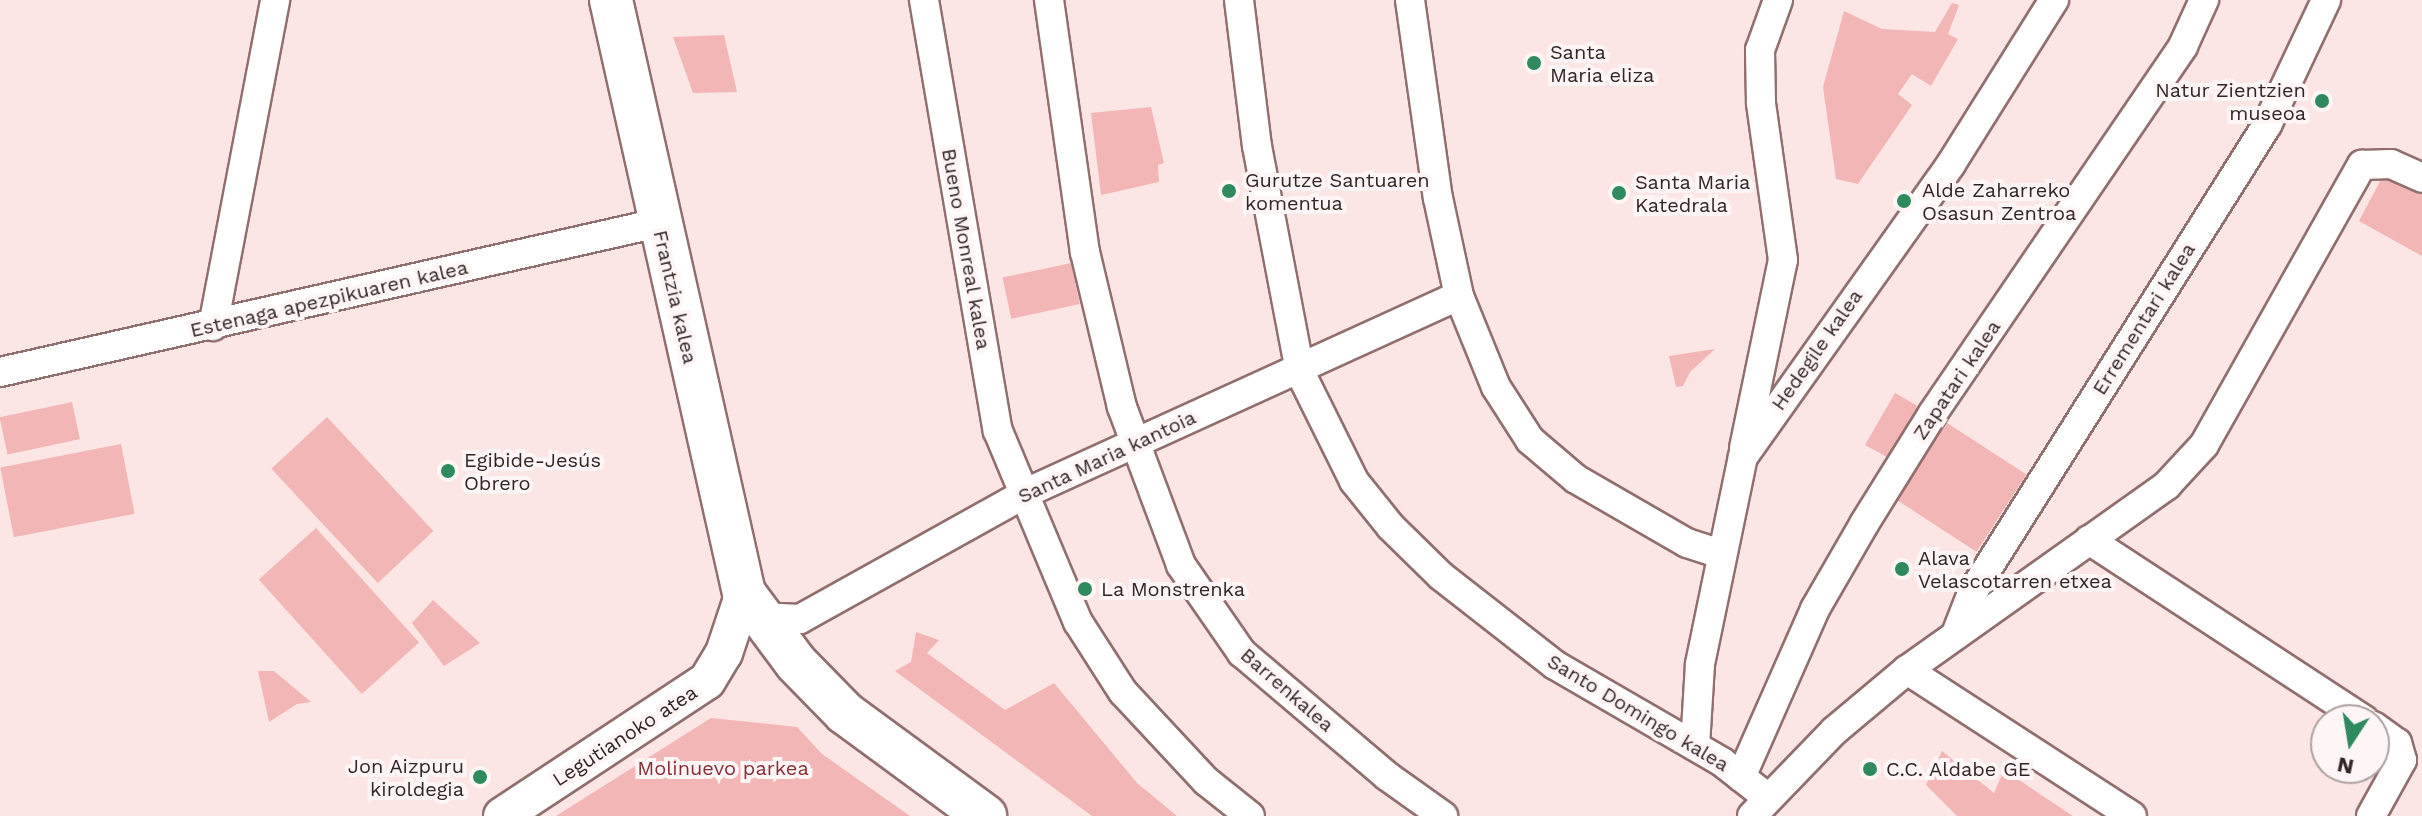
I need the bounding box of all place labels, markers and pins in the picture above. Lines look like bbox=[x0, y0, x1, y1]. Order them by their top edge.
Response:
place label: Santa Maria eliza bbox=[1550, 40, 1655, 87]
marker: Santa Maria eliza bbox=[1525, 54, 1543, 72]
place label: Natur Zientzien museoa bbox=[2155, 78, 2306, 125]
marker: Natur Zientzien museoa bbox=[2313, 92, 2331, 110]
place label: Gurutze Santuaren komentua bbox=[1245, 168, 1430, 215]
place label: Santa Maria Katedrala bbox=[1635, 170, 1751, 217]
place label: Alde Zaharreko Osasun Zentroa bbox=[1922, 178, 2076, 225]
marker: Gurutze Santuaren komentua bbox=[1220, 182, 1238, 200]
marker: Santa Maria Katedrala bbox=[1610, 184, 1628, 202]
marker: Alde Zaharreko Osasun Zentroa bbox=[1893, 190, 1915, 212]
place label: Egibide-Jesús Obrero bbox=[464, 448, 601, 495]
marker: Egibide-Jesús Obrero bbox=[439, 462, 457, 480]
place label: Alava Velascotarren etxea bbox=[1918, 546, 2112, 593]
marker: Alava Velascotarren etxea bbox=[1893, 560, 1911, 578]
place label: La Monstrenka bbox=[1101, 577, 1246, 601]
marker: La Monstrenka bbox=[1076, 580, 1094, 598]
place label: Jon Aizpuru kiroldegia bbox=[347, 754, 464, 801]
place label: C.C. Aldabe GE bbox=[1886, 757, 2031, 781]
marker: C.C. Aldabe GE bbox=[1861, 760, 1879, 778]
marker: Jon Aizpuru kiroldegia bbox=[471, 768, 489, 786]

